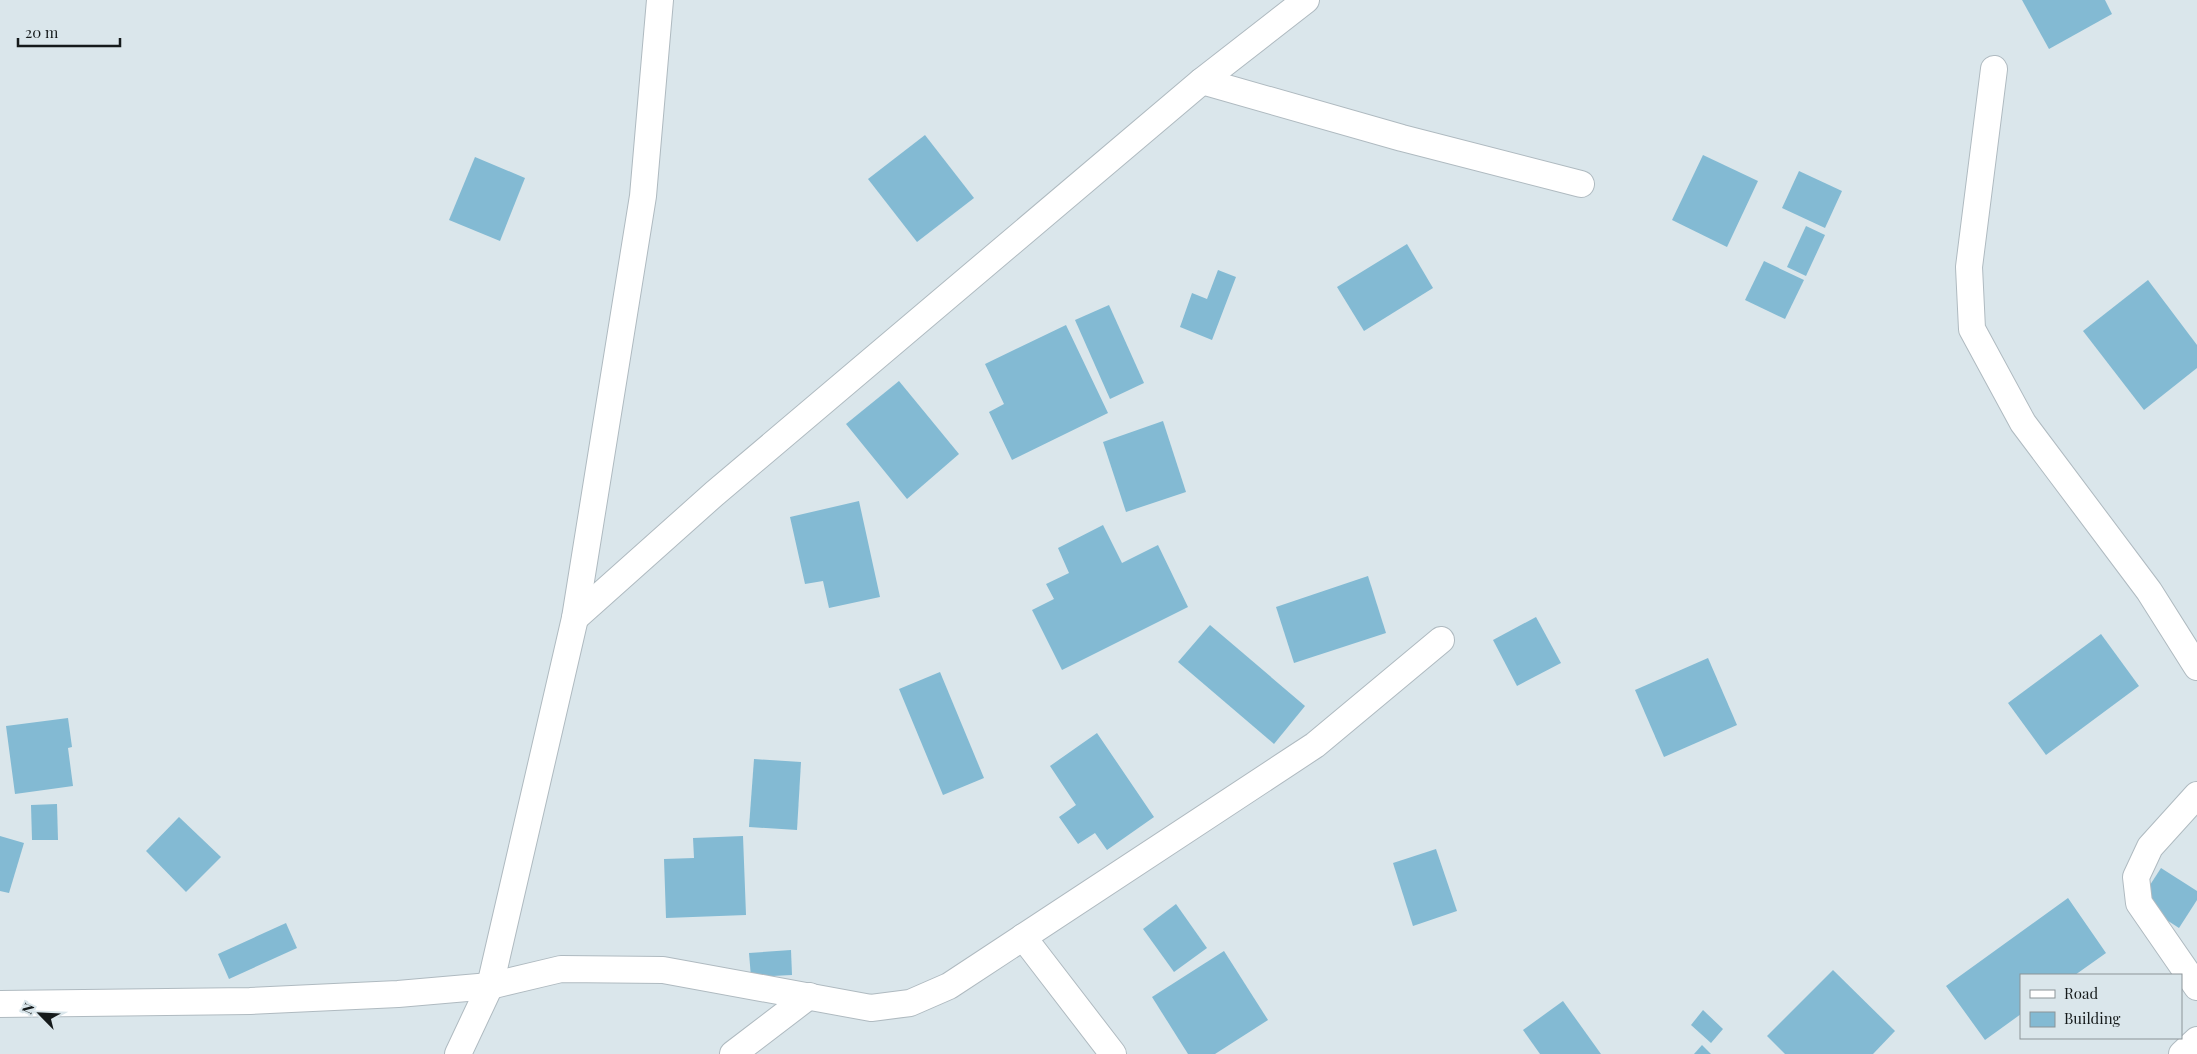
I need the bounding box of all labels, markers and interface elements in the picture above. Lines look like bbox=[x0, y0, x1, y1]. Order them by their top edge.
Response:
scale bar bbox=[18, 15, 120, 47]
text: 20 m bbox=[25, 22, 59, 42]
legend bbox=[2020, 974, 2182, 1039]
text: Road bbox=[2064, 983, 2098, 1003]
north arrow bbox=[15, 989, 65, 1039]
text: N bbox=[17, 1000, 38, 1017]
text: Building bbox=[2064, 1008, 2121, 1028]

